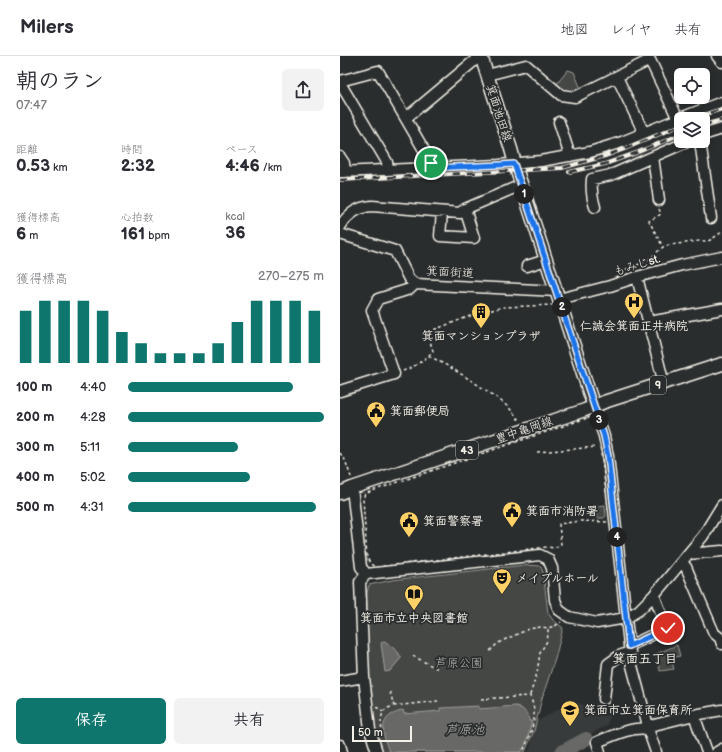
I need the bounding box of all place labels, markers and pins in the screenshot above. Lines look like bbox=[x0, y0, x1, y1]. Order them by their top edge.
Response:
pin bbox=[414, 146, 448, 180]
pin: 1 bbox=[514, 184, 534, 204]
hospital icon: 仁誠会箕面正井病院 bbox=[623, 291, 645, 319]
pin: 2 bbox=[552, 297, 572, 317]
building icon: 箕面マンションプラザ bbox=[470, 301, 492, 329]
place label: 仁誠会箕面正井病院 bbox=[580, 319, 688, 334]
place label: 箕面マンションプラザ bbox=[421, 329, 541, 344]
public building icon: 箕面郵便局 bbox=[365, 400, 387, 428]
place label: 箕面郵便局 bbox=[390, 404, 450, 419]
pin: 3 bbox=[589, 410, 609, 430]
public building icon: 箕面市消防署 bbox=[501, 500, 523, 528]
place label: 箕面市消防署 bbox=[526, 504, 598, 519]
public building icon: 箕面警察署 bbox=[398, 510, 420, 538]
place label: 箕面警察署 bbox=[423, 514, 483, 529]
pin: 4 bbox=[607, 527, 627, 547]
theatre icon: メイプルホール bbox=[491, 567, 513, 595]
place label: メイプルホール bbox=[516, 571, 599, 586]
library icon: 箕面市立中央図書館 bbox=[403, 583, 425, 611]
place label: 箕面市立中央図書館 bbox=[360, 611, 468, 626]
pin bbox=[651, 611, 685, 645]
school or university icon: 箕面市立箕面保育所 bbox=[559, 699, 581, 727]
place label: 箕面市立箕面保育所 bbox=[584, 703, 693, 718]

